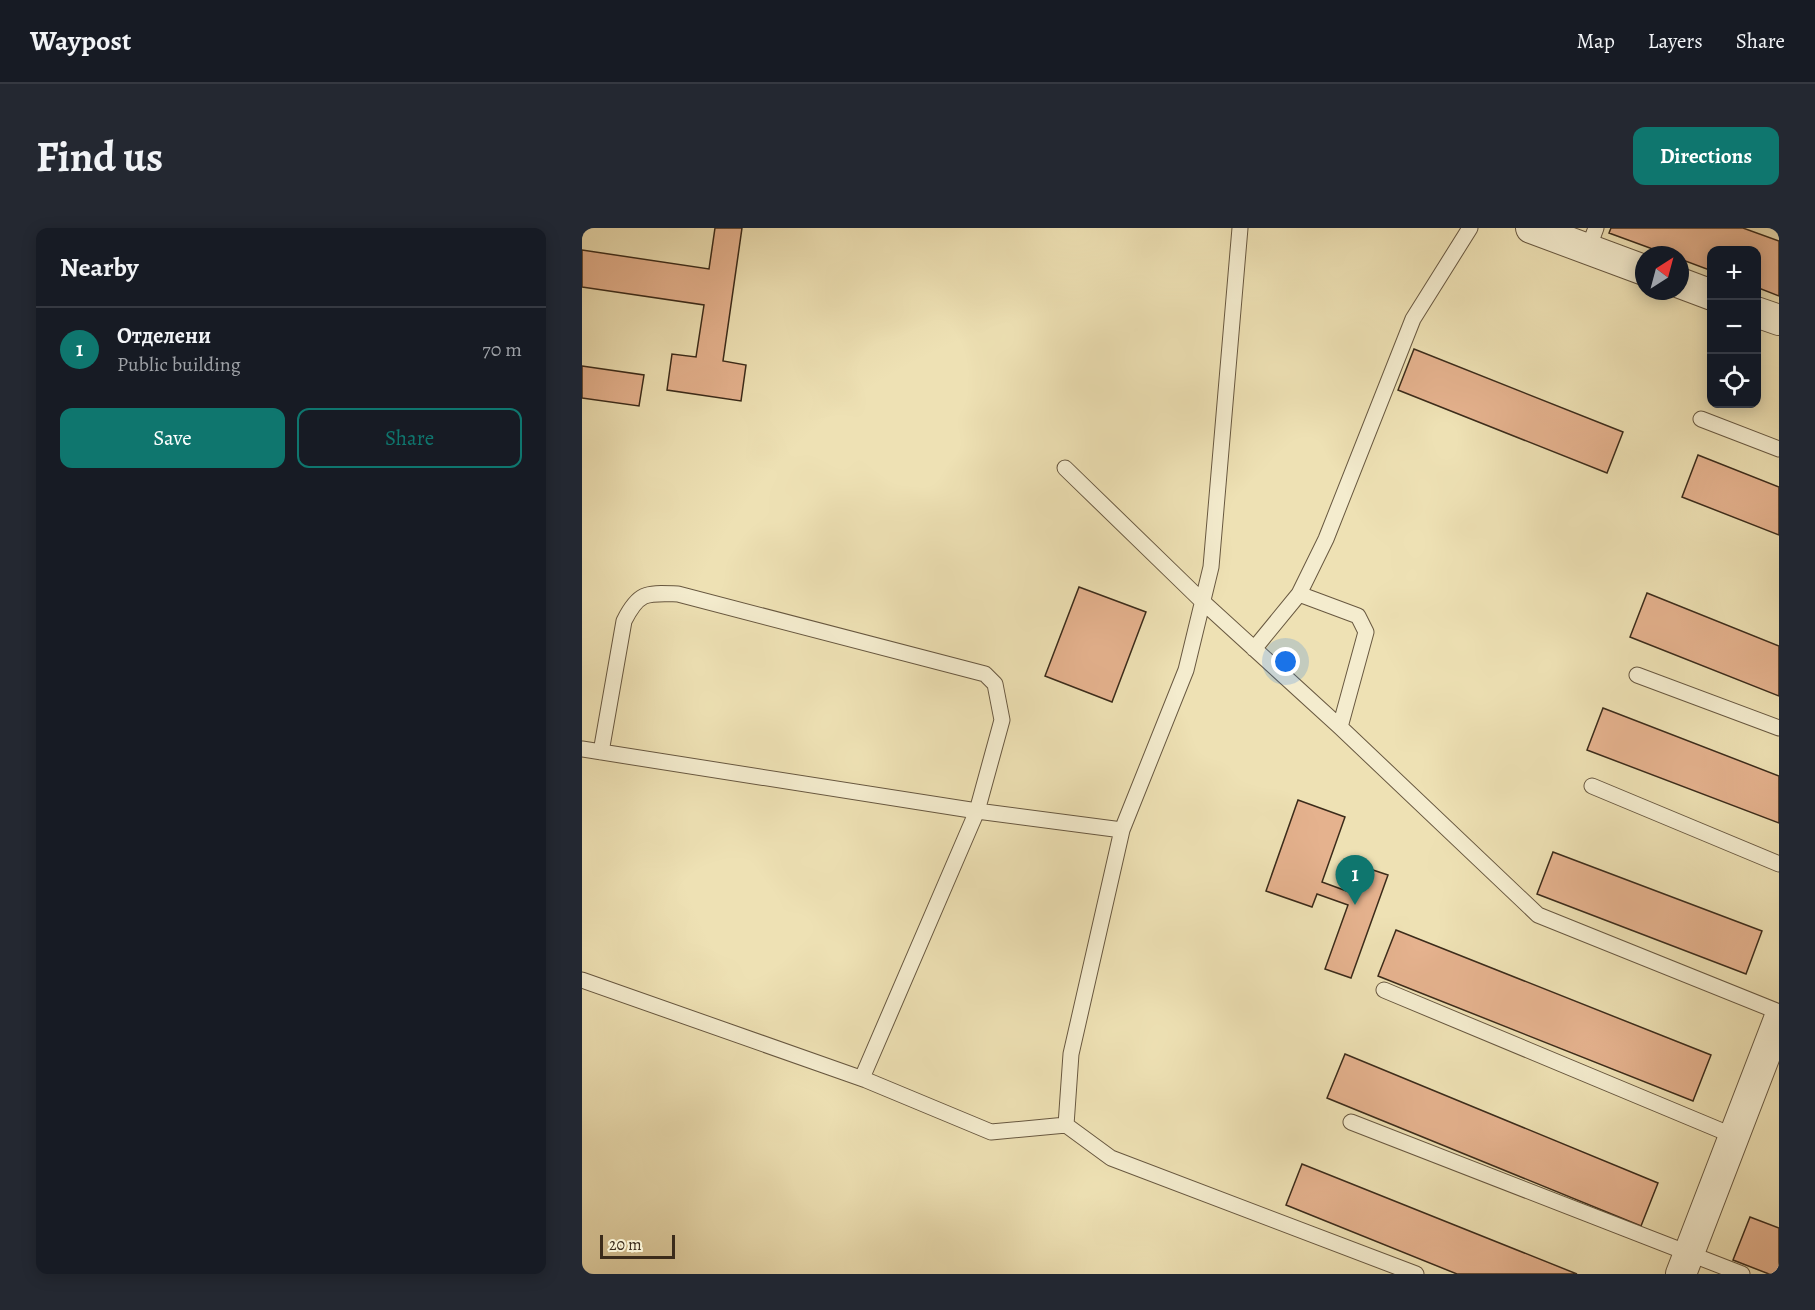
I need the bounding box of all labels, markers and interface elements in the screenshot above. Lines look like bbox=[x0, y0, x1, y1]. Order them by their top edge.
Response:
text: Waypost bbox=[30, 22, 131, 60]
text: Map bbox=[1576, 27, 1615, 55]
text: Layers bbox=[1648, 27, 1703, 55]
text: Share bbox=[1736, 27, 1785, 55]
button: Directions bbox=[1633, 127, 1779, 185]
text: Find us bbox=[36, 128, 163, 185]
north arrow bbox=[1635, 246, 1689, 300]
map controls bbox=[1707, 246, 1761, 408]
button: + bbox=[1707, 246, 1761, 300]
text: Nearby bbox=[60, 250, 139, 285]
button: − bbox=[1707, 300, 1761, 354]
text: Отделени bbox=[117, 321, 211, 351]
text: 1 bbox=[76, 336, 83, 363]
text: 70 m bbox=[482, 336, 522, 363]
text: Public building bbox=[117, 351, 241, 378]
button: locate bbox=[1707, 354, 1761, 408]
button: Save bbox=[60, 408, 285, 468]
button: Share bbox=[297, 408, 522, 468]
your location bbox=[1271, 647, 1300, 676]
pin: 1 bbox=[1336, 856, 1374, 905]
scale bar bbox=[600, 1232, 675, 1260]
text: 20 m bbox=[609, 1234, 642, 1256]

